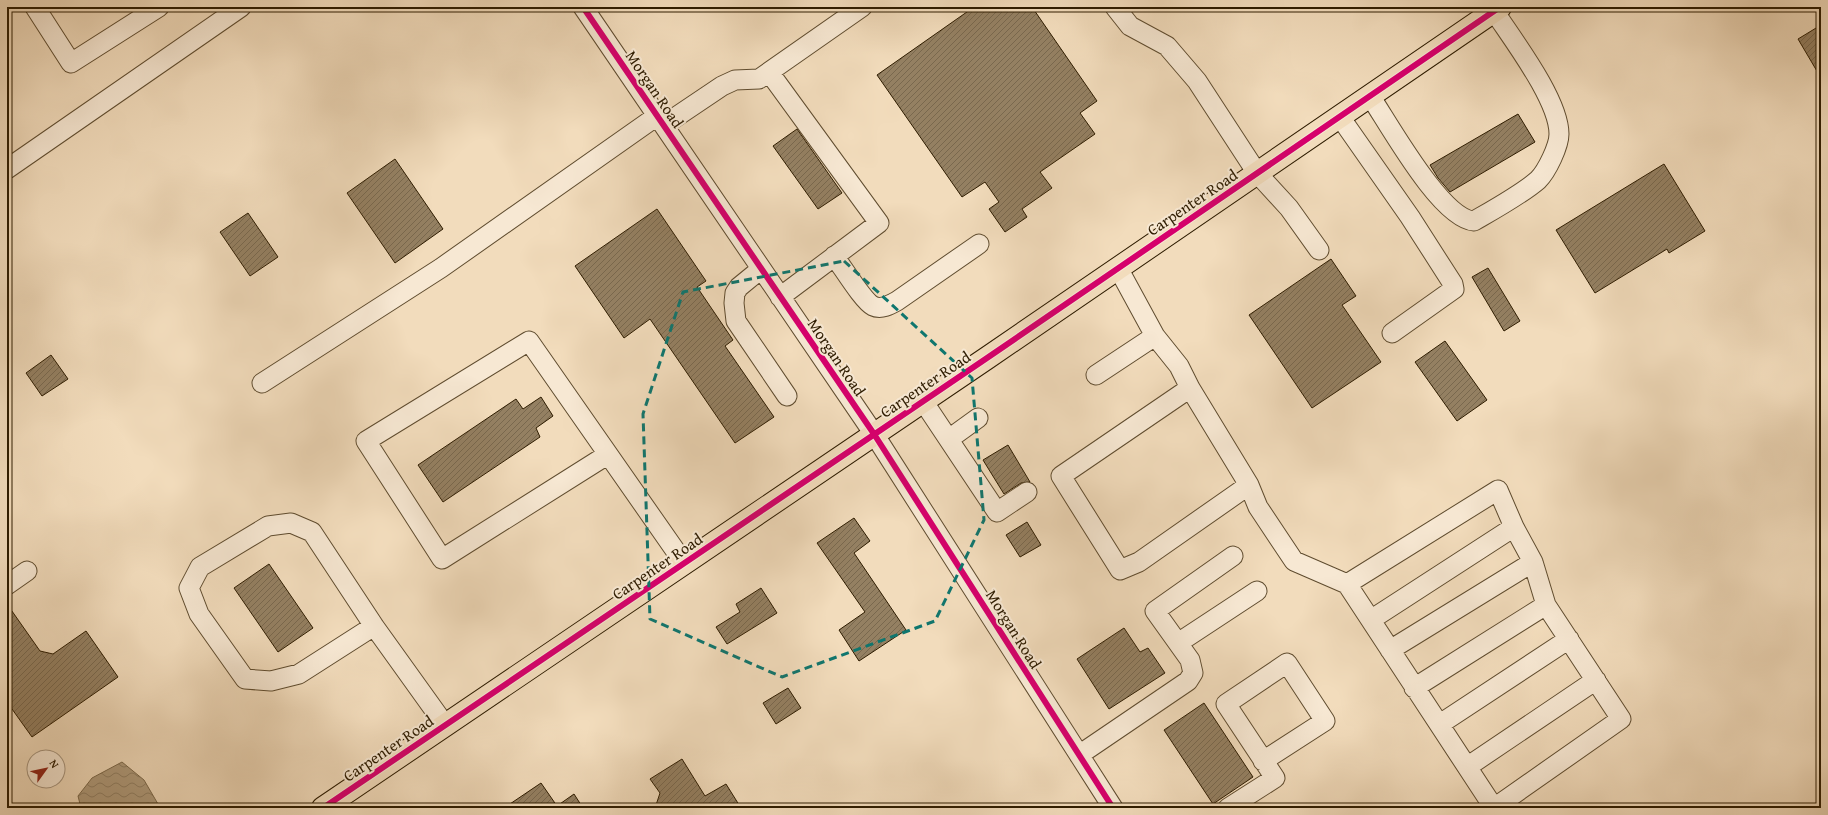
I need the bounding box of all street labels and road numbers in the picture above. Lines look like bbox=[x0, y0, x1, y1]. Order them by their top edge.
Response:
street label: Morgan Road bbox=[620, 45, 690, 133]
street label: Carpenter Road bbox=[1142, 163, 1243, 241]
street label: Morgan Road bbox=[802, 313, 872, 401]
street label: Carpenter Road bbox=[875, 345, 976, 423]
street label: Carpenter Road bbox=[607, 527, 708, 605]
street label: Morgan Road bbox=[980, 585, 1048, 674]
street label: Carpenter Road bbox=[338, 709, 439, 787]

